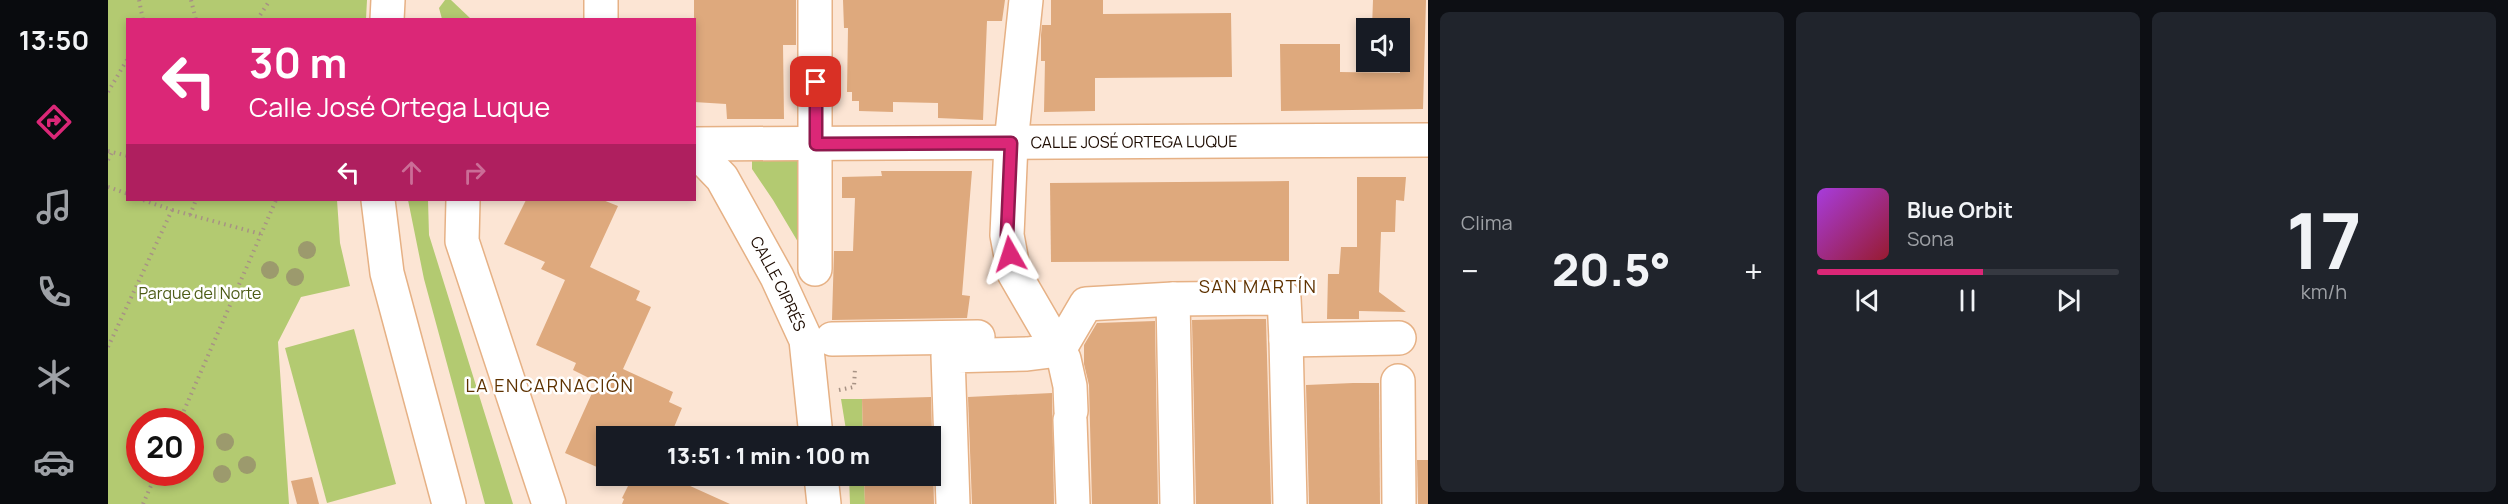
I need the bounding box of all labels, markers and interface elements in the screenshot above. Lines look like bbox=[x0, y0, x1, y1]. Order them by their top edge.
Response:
map controls bbox=[1356, 18, 1410, 72]
button: sound bbox=[1356, 18, 1410, 72]
text: 13:50 bbox=[19, 21, 89, 58]
text: 30 m bbox=[249, 33, 347, 91]
icon: left bbox=[150, 42, 228, 120]
pin bbox=[790, 56, 841, 107]
icon: arrive bbox=[799, 65, 832, 98]
text: Calle José Ortega Luque bbox=[249, 88, 550, 125]
icon: directions bbox=[33, 101, 75, 143]
street label: CALLE JOSÉ ORTEGA LUQUE bbox=[1031, 130, 1237, 153]
icon: left bbox=[332, 156, 365, 189]
icon: ahead bbox=[395, 156, 428, 189]
icon: right bbox=[458, 156, 491, 189]
icon: music bbox=[33, 186, 75, 228]
text: 17 bbox=[2286, 186, 2362, 292]
text: Blue Orbit bbox=[1907, 195, 2013, 225]
text: Clima bbox=[1461, 209, 1513, 236]
position arrow bbox=[978, 222, 1042, 286]
text: Sona bbox=[1907, 225, 1954, 252]
street label: CALLE CIPRÉS bbox=[745, 232, 811, 335]
text: 20.5° bbox=[1552, 238, 1671, 300]
text: − bbox=[1461, 248, 1479, 293]
text: + bbox=[1744, 248, 1763, 293]
icon: phone bbox=[33, 271, 75, 313]
district label: SAN MARTÍN bbox=[1199, 274, 1317, 298]
text: km/h bbox=[2301, 278, 2347, 305]
park label: Parque del Norte bbox=[139, 282, 261, 304]
icon: previous bbox=[1851, 284, 1884, 317]
icon: pause bbox=[1951, 284, 1984, 317]
icon: next bbox=[2052, 284, 2085, 317]
icon: climate bbox=[33, 356, 75, 398]
district label: LA ENCARNACIÓN bbox=[466, 373, 634, 397]
speed limit sign: 20 bbox=[126, 408, 204, 486]
icon: car bbox=[33, 441, 75, 483]
text: 13:51 · 1 min · 100 m bbox=[667, 441, 870, 471]

